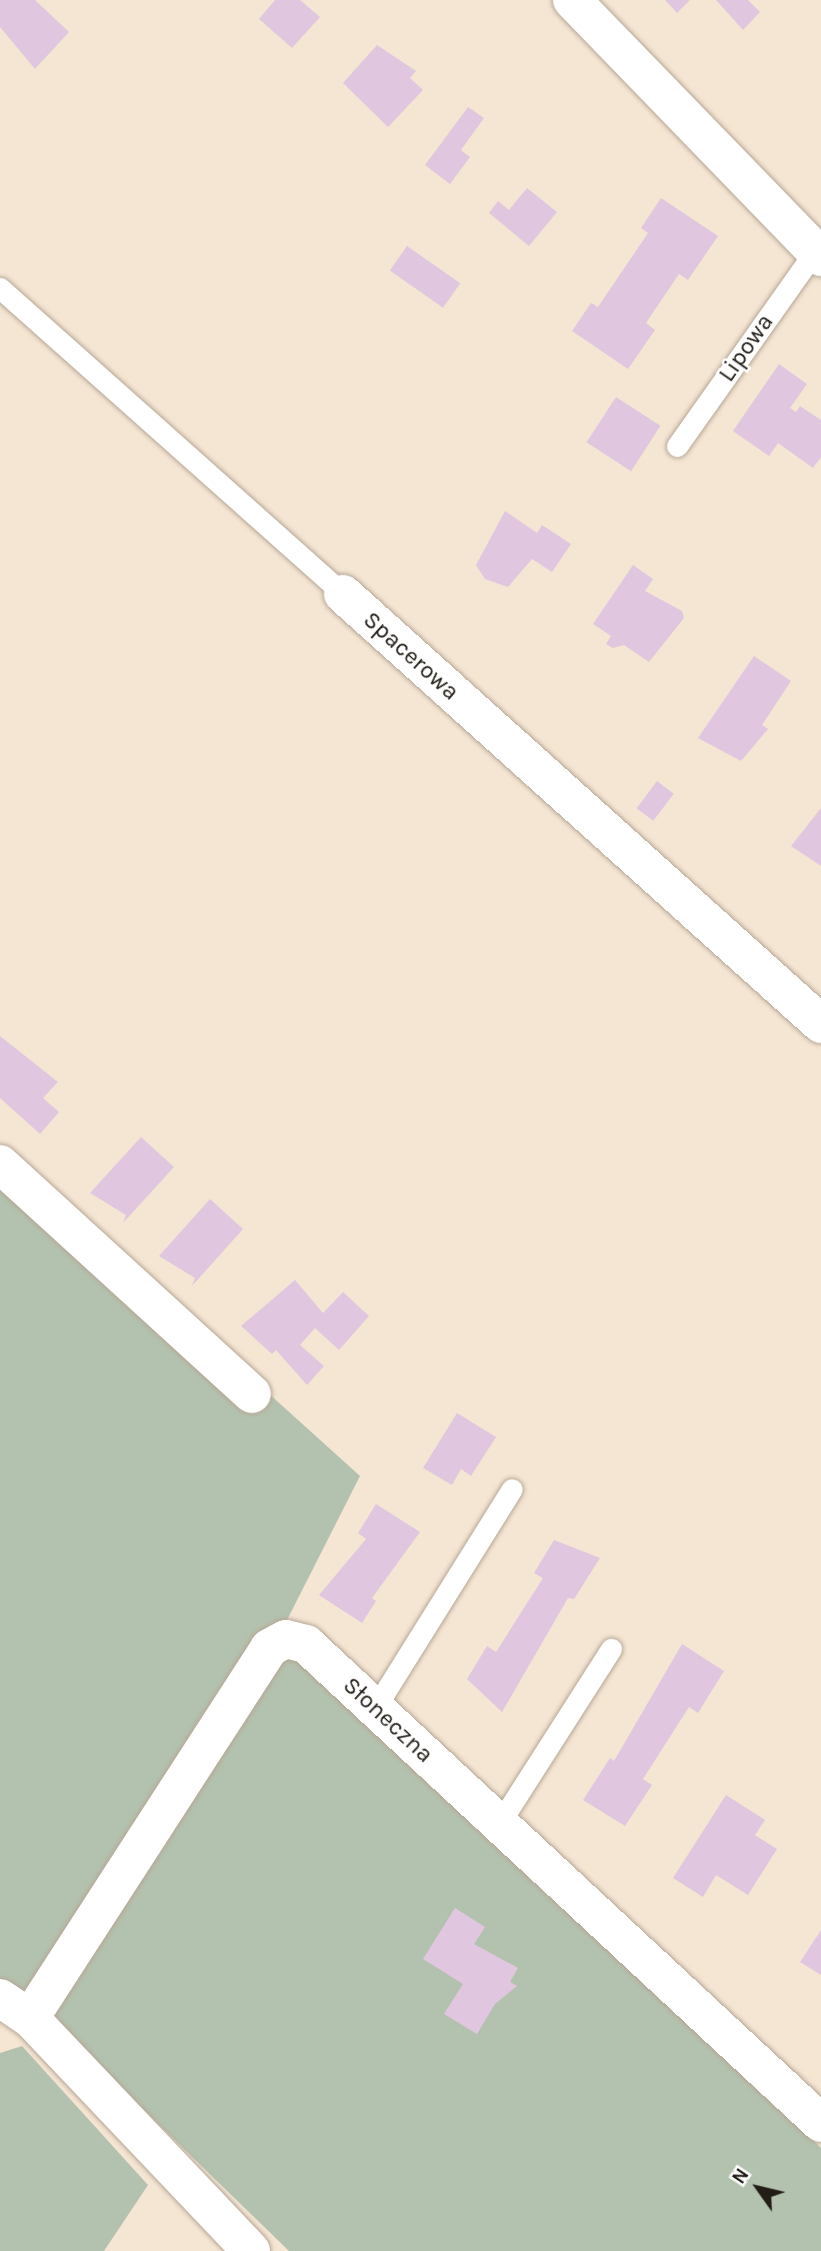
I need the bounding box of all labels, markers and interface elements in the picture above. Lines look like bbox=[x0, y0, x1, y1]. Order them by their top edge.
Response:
street label: Lipowa bbox=[712, 309, 780, 387]
street label: Spacerowa bbox=[357, 606, 465, 706]
street label: Słoneczna bbox=[337, 1671, 439, 1769]
north arrow bbox=[723, 2153, 793, 2223]
text: N bbox=[728, 2164, 754, 2188]

